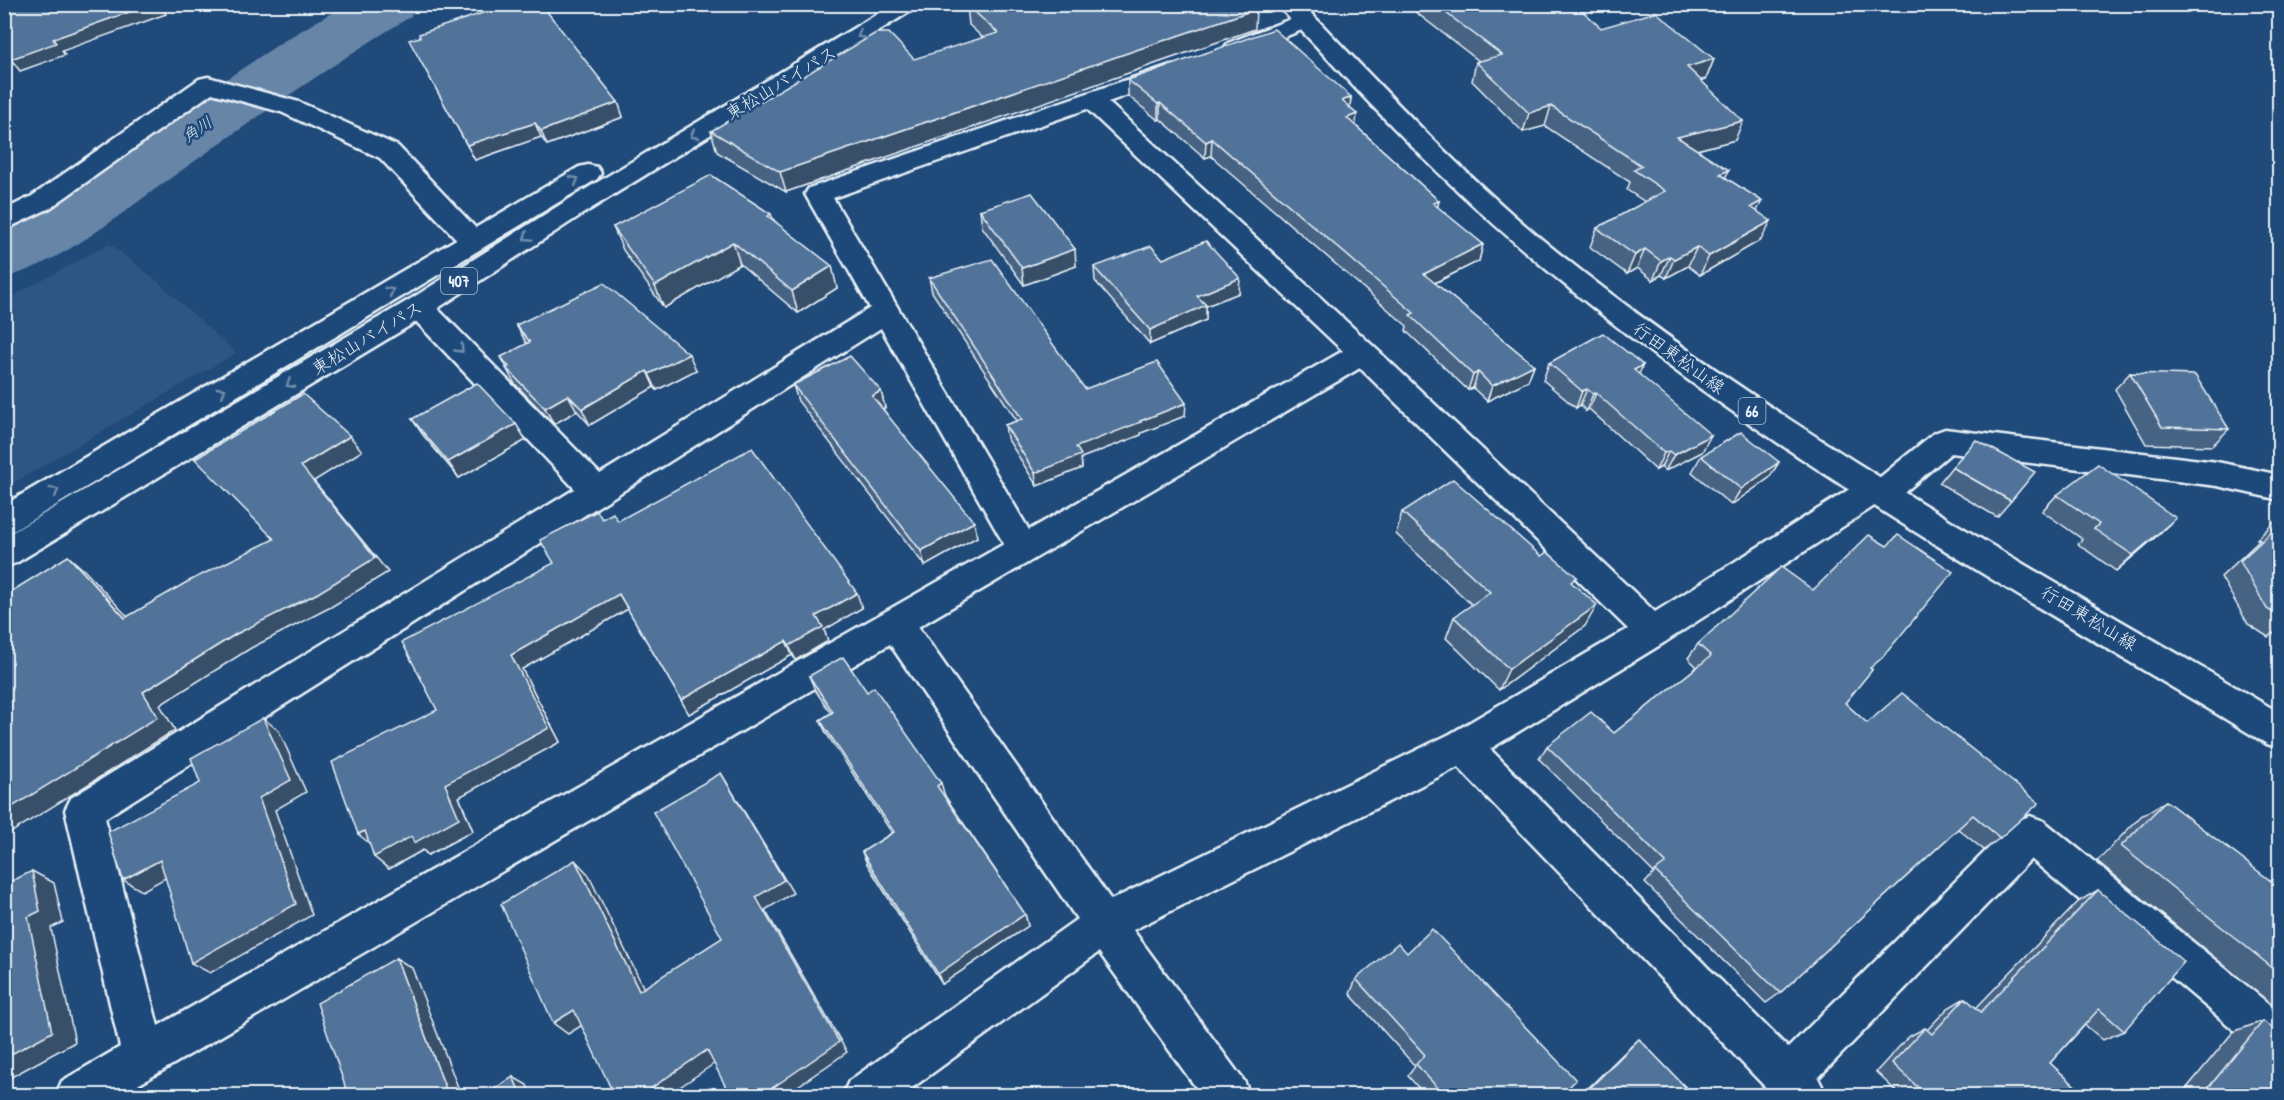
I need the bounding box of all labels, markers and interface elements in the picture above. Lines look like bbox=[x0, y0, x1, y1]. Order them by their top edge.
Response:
one-way arrow bbox=[857, 27, 867, 39]
street label: 東松山バイパス bbox=[720, 40, 841, 126]
water label: 角川 bbox=[178, 111, 216, 147]
one-way arrow bbox=[690, 128, 700, 140]
one-way arrow bbox=[569, 176, 579, 188]
one-way arrow bbox=[523, 230, 534, 241]
road number: 407 bbox=[441, 268, 477, 294]
one-way arrow bbox=[384, 287, 394, 299]
street label: 東松山バイパス bbox=[306, 295, 427, 381]
street label: 行田東松山線 bbox=[1628, 316, 1730, 399]
one-way arrow bbox=[452, 341, 463, 352]
one-way arrow bbox=[286, 376, 296, 388]
one-way arrow bbox=[216, 387, 226, 399]
road number: 66 bbox=[1738, 398, 1766, 424]
one-way arrow bbox=[49, 487, 59, 499]
street label: 行田東松山線 bbox=[2037, 579, 2142, 656]

